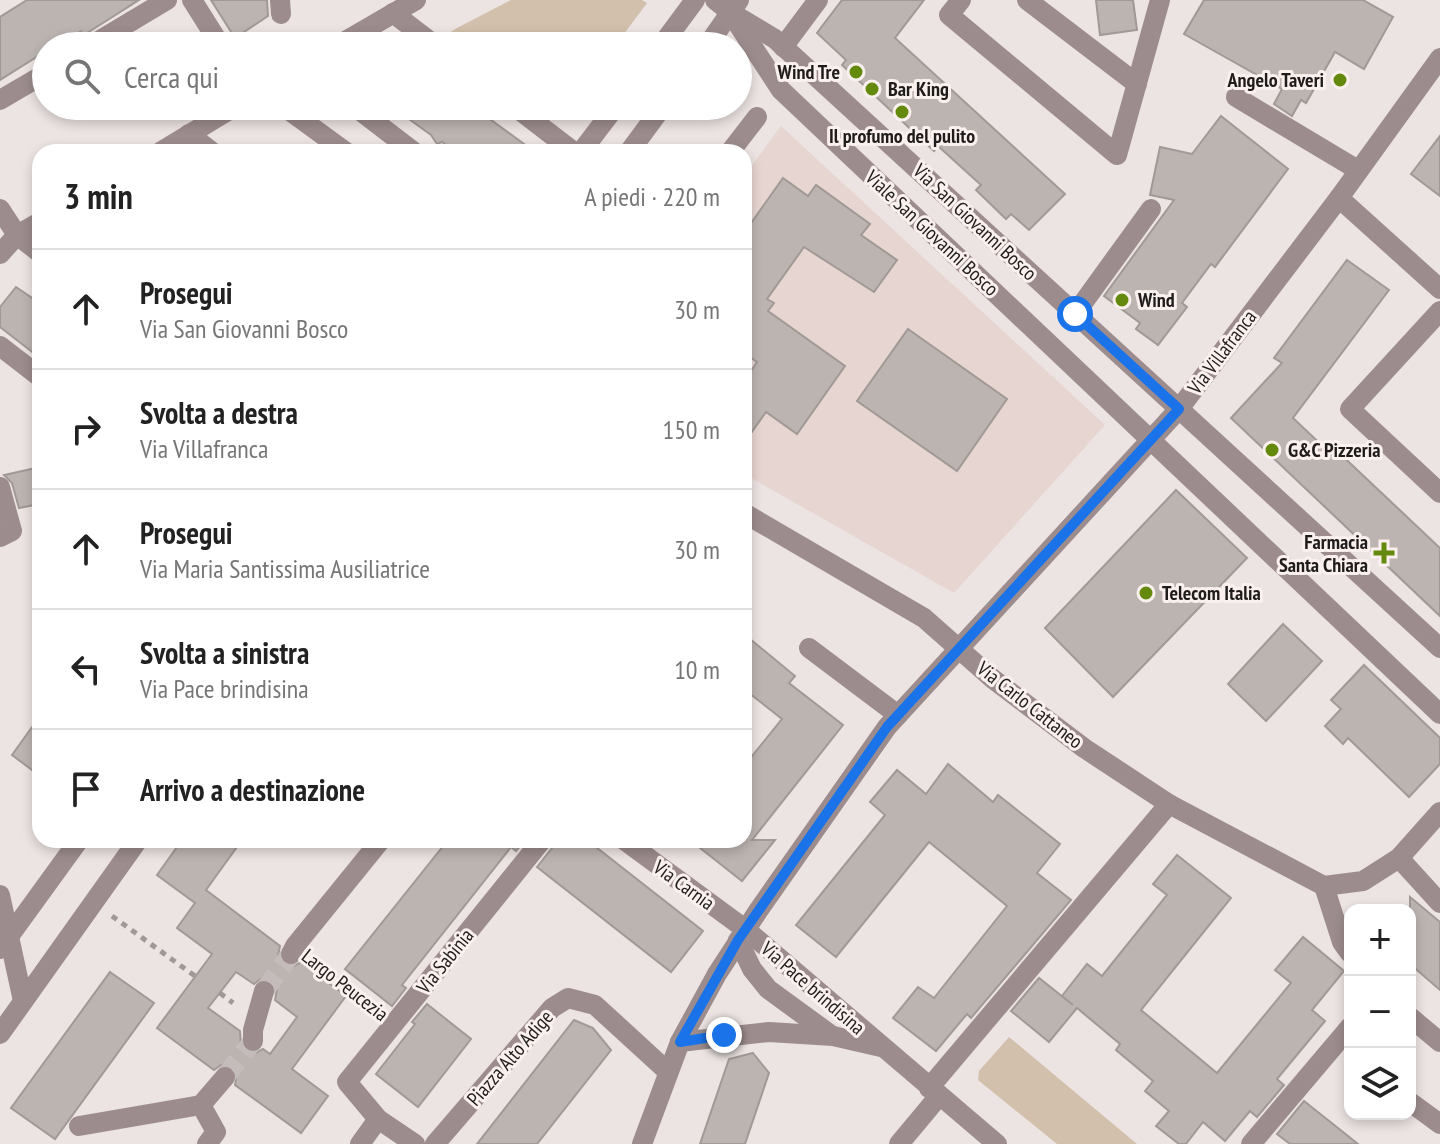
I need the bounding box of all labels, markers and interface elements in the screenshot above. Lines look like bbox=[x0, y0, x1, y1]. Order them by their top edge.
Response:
search box bbox=[32, 32, 752, 120]
icon: search bbox=[60, 54, 104, 98]
text: Cerca qui bbox=[124, 57, 219, 96]
place label: Wind Tre bbox=[777, 59, 840, 85]
marker: Wind Tre bbox=[847, 63, 865, 81]
place label: Angelo Taveri bbox=[1227, 67, 1324, 93]
marker: Angelo Taveri bbox=[1331, 71, 1349, 89]
place label: Bar King bbox=[888, 76, 949, 102]
marker: Bar King bbox=[863, 80, 881, 98]
marker: Il profumo del pulito bbox=[893, 103, 911, 121]
place label: Il profumo del pulito bbox=[829, 123, 975, 149]
street label: Via San Giovanni Bosco bbox=[907, 157, 1042, 286]
street label: Viale San Giovanni Bosco bbox=[859, 164, 1004, 302]
text: 3 min bbox=[64, 174, 133, 218]
text: A piedi · 220 m bbox=[584, 180, 720, 213]
text: Prosegui bbox=[140, 273, 233, 312]
icon: ahead bbox=[64, 287, 108, 331]
place label: Wind bbox=[1137, 287, 1175, 313]
marker: Wind bbox=[1113, 291, 1131, 309]
text: 30 m bbox=[674, 293, 720, 326]
route start bbox=[1057, 296, 1093, 332]
street label: Via Villafranca bbox=[1181, 305, 1262, 400]
text: Via San Giovanni Bosco bbox=[140, 312, 348, 345]
text: Svolta a destra bbox=[140, 393, 298, 432]
icon: right bbox=[64, 407, 108, 451]
text: 150 m bbox=[662, 413, 720, 446]
text: Via Villafranca bbox=[140, 432, 268, 465]
place label: G&C Pizzeria bbox=[1288, 437, 1380, 463]
marker: G&C Pizzeria bbox=[1263, 441, 1281, 459]
text: Prosegui bbox=[140, 513, 233, 552]
icon: ahead bbox=[64, 527, 108, 571]
place label: Farmacia Santa Chiara bbox=[1279, 529, 1368, 578]
text: 30 m bbox=[674, 533, 720, 566]
marker: Farmacia Santa Chiara bbox=[1375, 544, 1393, 562]
text: Via Maria Santissima Ausiliatrice bbox=[140, 552, 430, 585]
place label: Telecom Italia bbox=[1162, 580, 1261, 606]
marker: Telecom Italia bbox=[1137, 584, 1155, 602]
text: Svolta a sinistra bbox=[140, 633, 309, 672]
icon: left bbox=[64, 647, 108, 691]
text: 10 m bbox=[674, 653, 720, 686]
street label: Via Carlo Cattaneo bbox=[971, 655, 1088, 754]
text: Via Pace brindisina bbox=[140, 672, 309, 705]
icon: arrive bbox=[64, 767, 108, 811]
text: Arrivo a destinazione bbox=[140, 770, 365, 809]
street label: Via Carnia bbox=[647, 854, 720, 916]
map controls bbox=[1344, 904, 1416, 1120]
button: + bbox=[1344, 904, 1416, 976]
street label: Via Sabinia bbox=[410, 923, 479, 1000]
street label: Via Pace brindisina bbox=[755, 935, 870, 1040]
street label: Largo Peucezia bbox=[296, 943, 394, 1027]
button: − bbox=[1344, 976, 1416, 1048]
street label: Piazza Alto Adige bbox=[461, 1005, 559, 1111]
route end bbox=[706, 1017, 742, 1053]
button: layers bbox=[1344, 1048, 1416, 1120]

